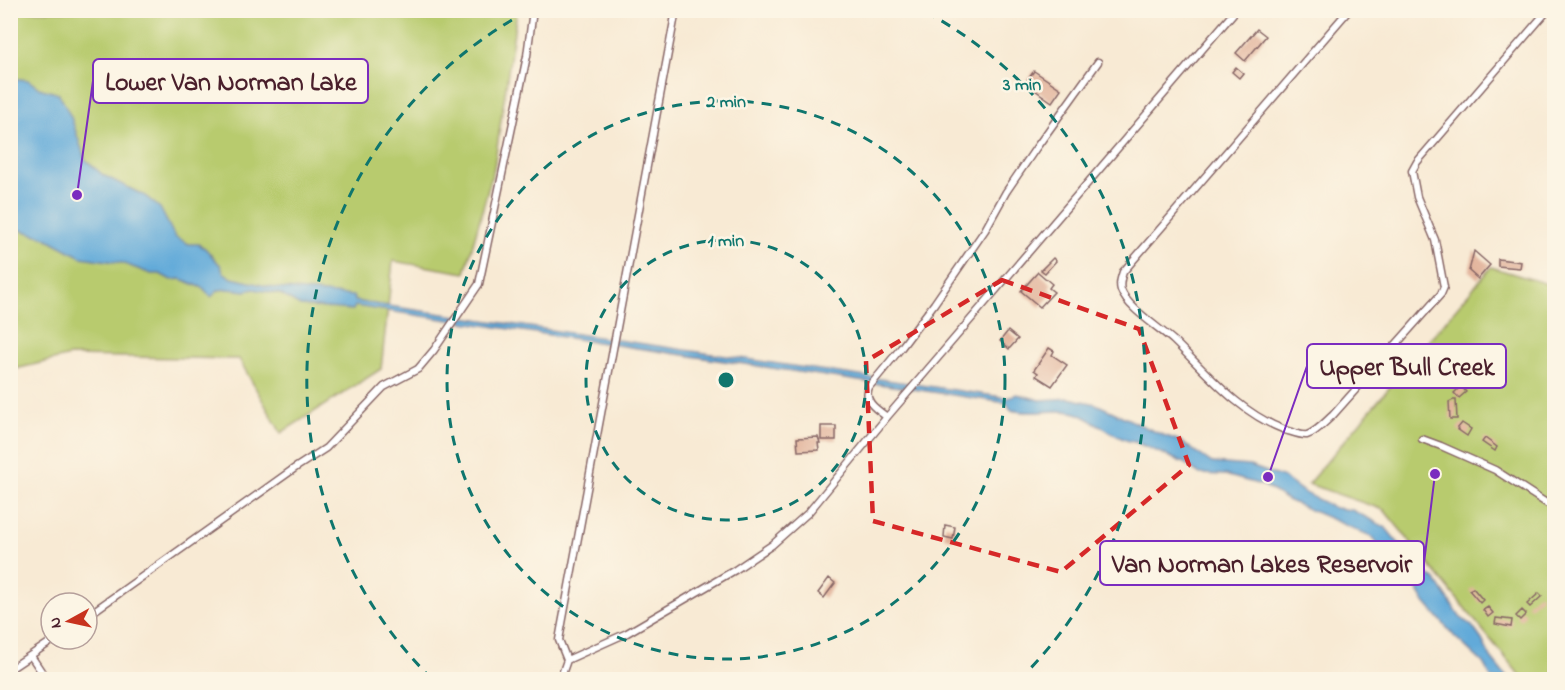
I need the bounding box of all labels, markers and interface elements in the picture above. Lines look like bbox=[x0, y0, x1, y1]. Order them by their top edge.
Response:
callout: Lower Van Norman Lake bbox=[93, 59, 368, 103]
text: Lower Van Norman Lake bbox=[105, 65, 358, 103]
text: 3 min bbox=[1002, 73, 1041, 99]
text: 2 min bbox=[705, 90, 746, 116]
text: 1 min bbox=[708, 229, 744, 255]
callout: Upper Bull Creek bbox=[1307, 344, 1506, 388]
text: Upper Bull Creek bbox=[1319, 350, 1495, 388]
centre of rings bbox=[716, 370, 736, 390]
callout: Van Norman Lakes Reservoir bbox=[1100, 541, 1424, 585]
text: Van Norman Lakes Reservoir bbox=[1111, 547, 1413, 585]
north arrow bbox=[39, 591, 99, 651]
text: N bbox=[43, 616, 69, 630]

